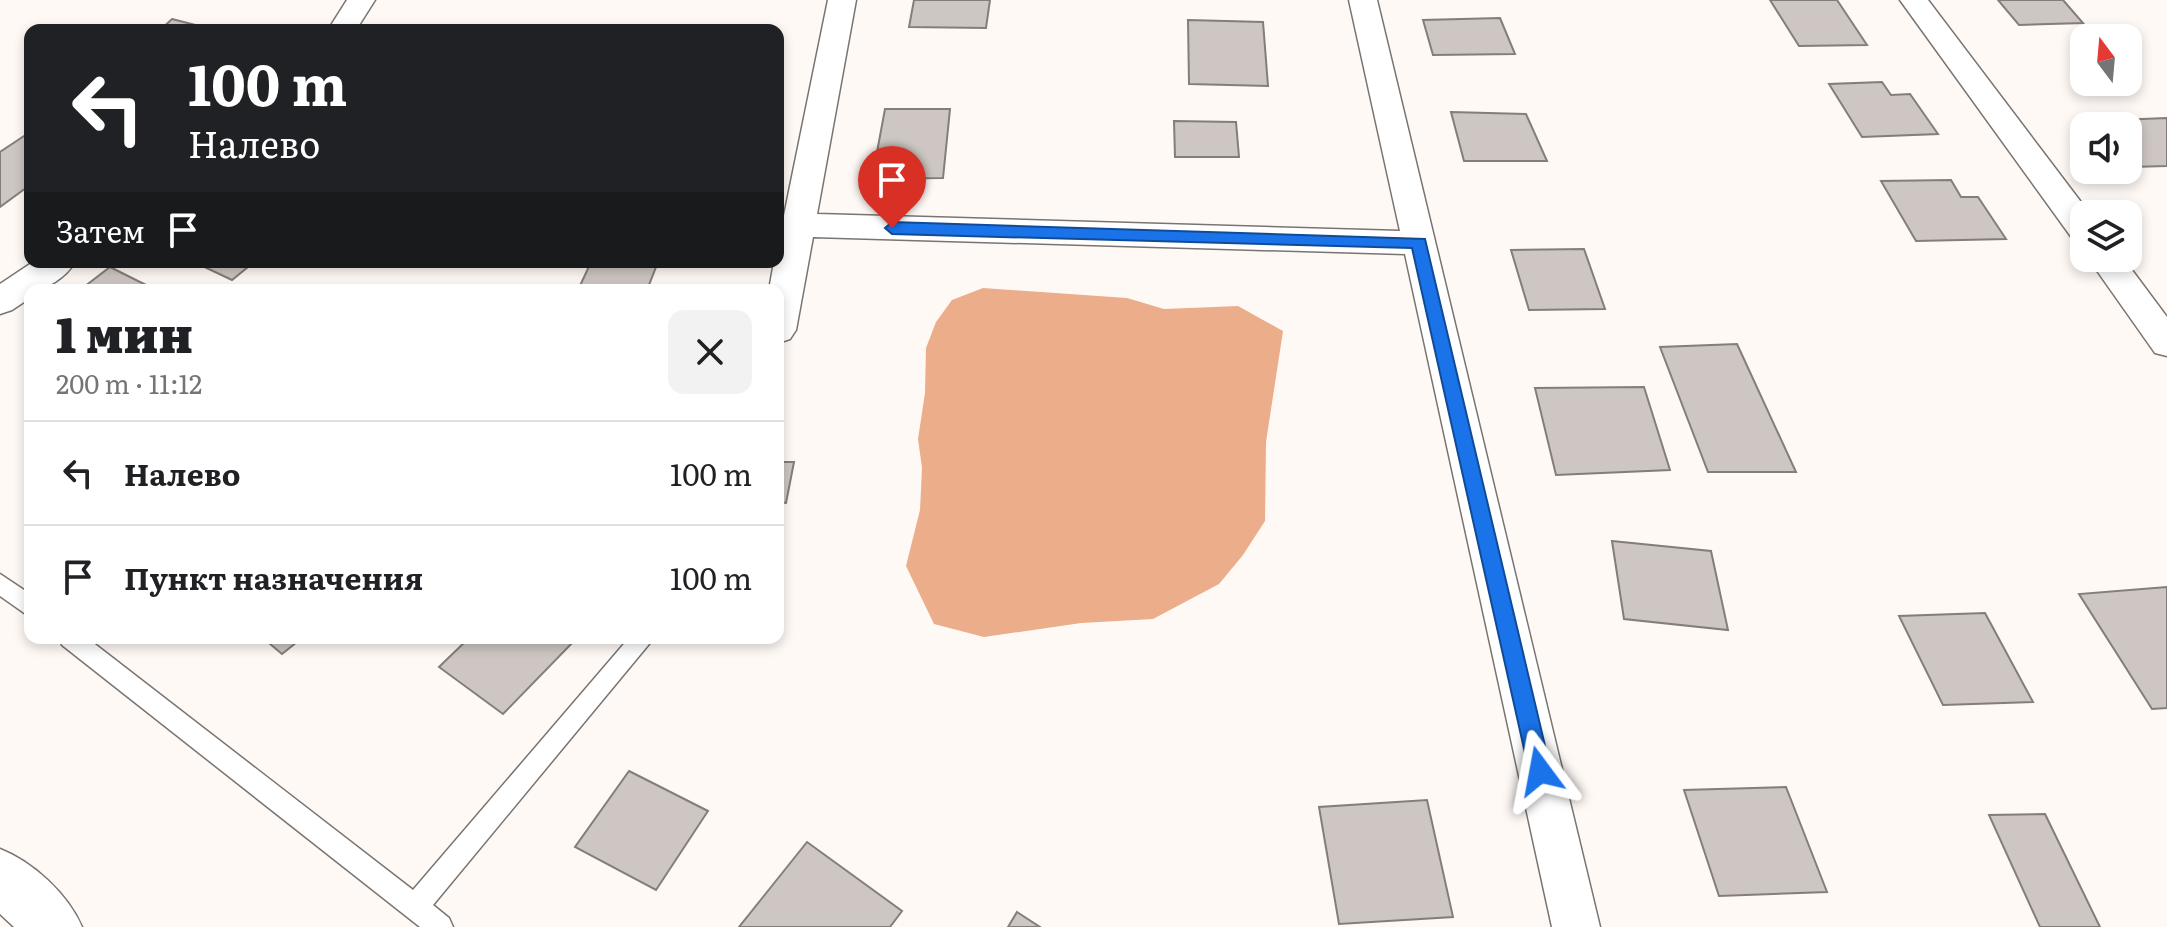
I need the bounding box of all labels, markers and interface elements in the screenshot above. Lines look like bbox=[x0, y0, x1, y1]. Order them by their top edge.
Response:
north arrow bbox=[2070, 24, 2142, 96]
map controls bbox=[2070, 24, 2142, 272]
text: 100 m bbox=[188, 40, 347, 123]
icon: left bbox=[56, 56, 160, 160]
button: sound bbox=[2070, 112, 2142, 184]
text: Налево bbox=[188, 116, 320, 169]
pin bbox=[858, 146, 926, 228]
icon: arrive bbox=[870, 158, 914, 202]
button: layers bbox=[2070, 200, 2142, 272]
text: Затем bbox=[56, 208, 145, 252]
icon: arrive bbox=[161, 208, 205, 252]
text: 1 мин bbox=[56, 297, 193, 368]
button: close bbox=[668, 310, 752, 394]
text: 200 m · 11:12 bbox=[56, 363, 202, 402]
icon: left bbox=[56, 451, 100, 495]
text: Налево bbox=[124, 451, 240, 495]
text: 100 m bbox=[670, 451, 752, 495]
icon: arrive bbox=[56, 555, 100, 599]
text: Пункт назначения bbox=[124, 555, 423, 599]
text: 100 m bbox=[670, 555, 752, 599]
position arrow bbox=[1498, 729, 1582, 813]

